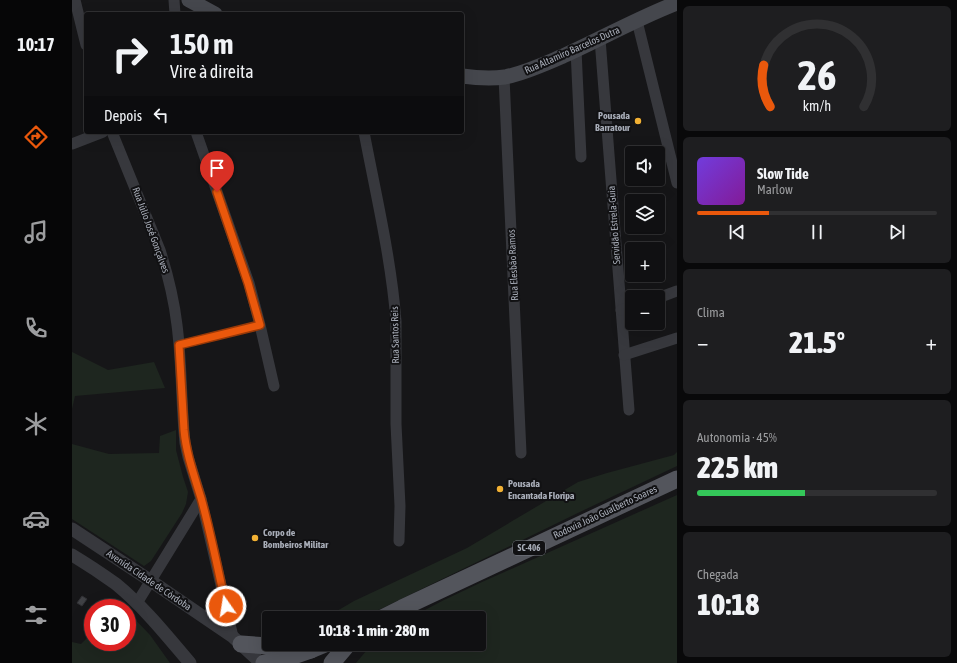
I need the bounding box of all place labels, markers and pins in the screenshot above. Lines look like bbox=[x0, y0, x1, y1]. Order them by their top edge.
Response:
place label: Pousada Barratour bbox=[595, 110, 631, 133]
marker: Pousada Barratour bbox=[633, 116, 643, 126]
pin bbox=[200, 151, 234, 192]
place label: Pousada Encantada Floripa bbox=[508, 478, 575, 501]
marker: Pousada Encantada Floripa bbox=[495, 484, 505, 494]
place label: Corpo de Bombeiros Militar bbox=[263, 527, 329, 550]
marker: Corpo de Bombeiros Militar bbox=[250, 533, 260, 543]

